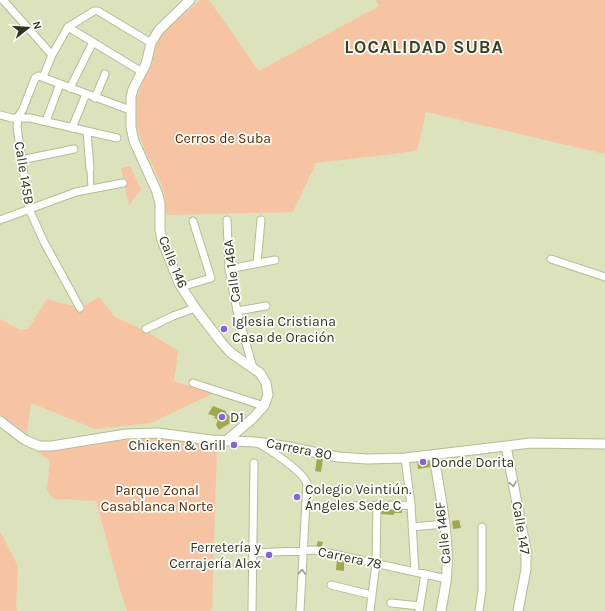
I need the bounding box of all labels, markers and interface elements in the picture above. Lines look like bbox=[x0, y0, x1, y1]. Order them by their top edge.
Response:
north arrow bbox=[8, 8, 48, 48]
text: N bbox=[30, 20, 44, 31]
district label: LOCALIDAD SUBA bbox=[344, 36, 504, 58]
park label: Cerros de Suba bbox=[175, 130, 271, 147]
street label: Calle 145B bbox=[11, 140, 37, 206]
street label: Calle 146 bbox=[155, 233, 191, 291]
street label: Calle 146A bbox=[220, 239, 244, 303]
place label: Iglesia Cristiana Casa de Oración bbox=[232, 313, 336, 346]
marker: Iglesia Cristiana Casa de Oración bbox=[219, 324, 229, 334]
place label: D1 bbox=[230, 409, 244, 426]
marker: D1 bbox=[217, 412, 227, 422]
street label: Carrera 80 bbox=[265, 434, 333, 464]
place label: Chicken & Grill bbox=[129, 437, 226, 454]
marker: Chicken & Grill bbox=[229, 440, 239, 450]
place label: Donde Dorita bbox=[431, 454, 514, 471]
marker: Donde Dorita bbox=[418, 457, 428, 467]
place label: Colegio Veintiún. Ángeles Sede C bbox=[305, 481, 412, 514]
one-way arrow bbox=[508, 481, 517, 487]
park label: Parque Zonal Casablanca Norte bbox=[101, 482, 213, 515]
marker: Colegio Veintiún. Ángeles Sede C bbox=[292, 492, 302, 502]
street label: Calle 147 bbox=[508, 500, 534, 556]
street label: Calle 146F bbox=[431, 501, 455, 565]
place label: Ferretería y Cerrajería Alex bbox=[169, 539, 261, 572]
street label: Carrera 78 bbox=[317, 543, 383, 573]
marker: Ferretería y Cerrajería Alex bbox=[264, 550, 274, 560]
one-way arrow bbox=[297, 569, 306, 575]

